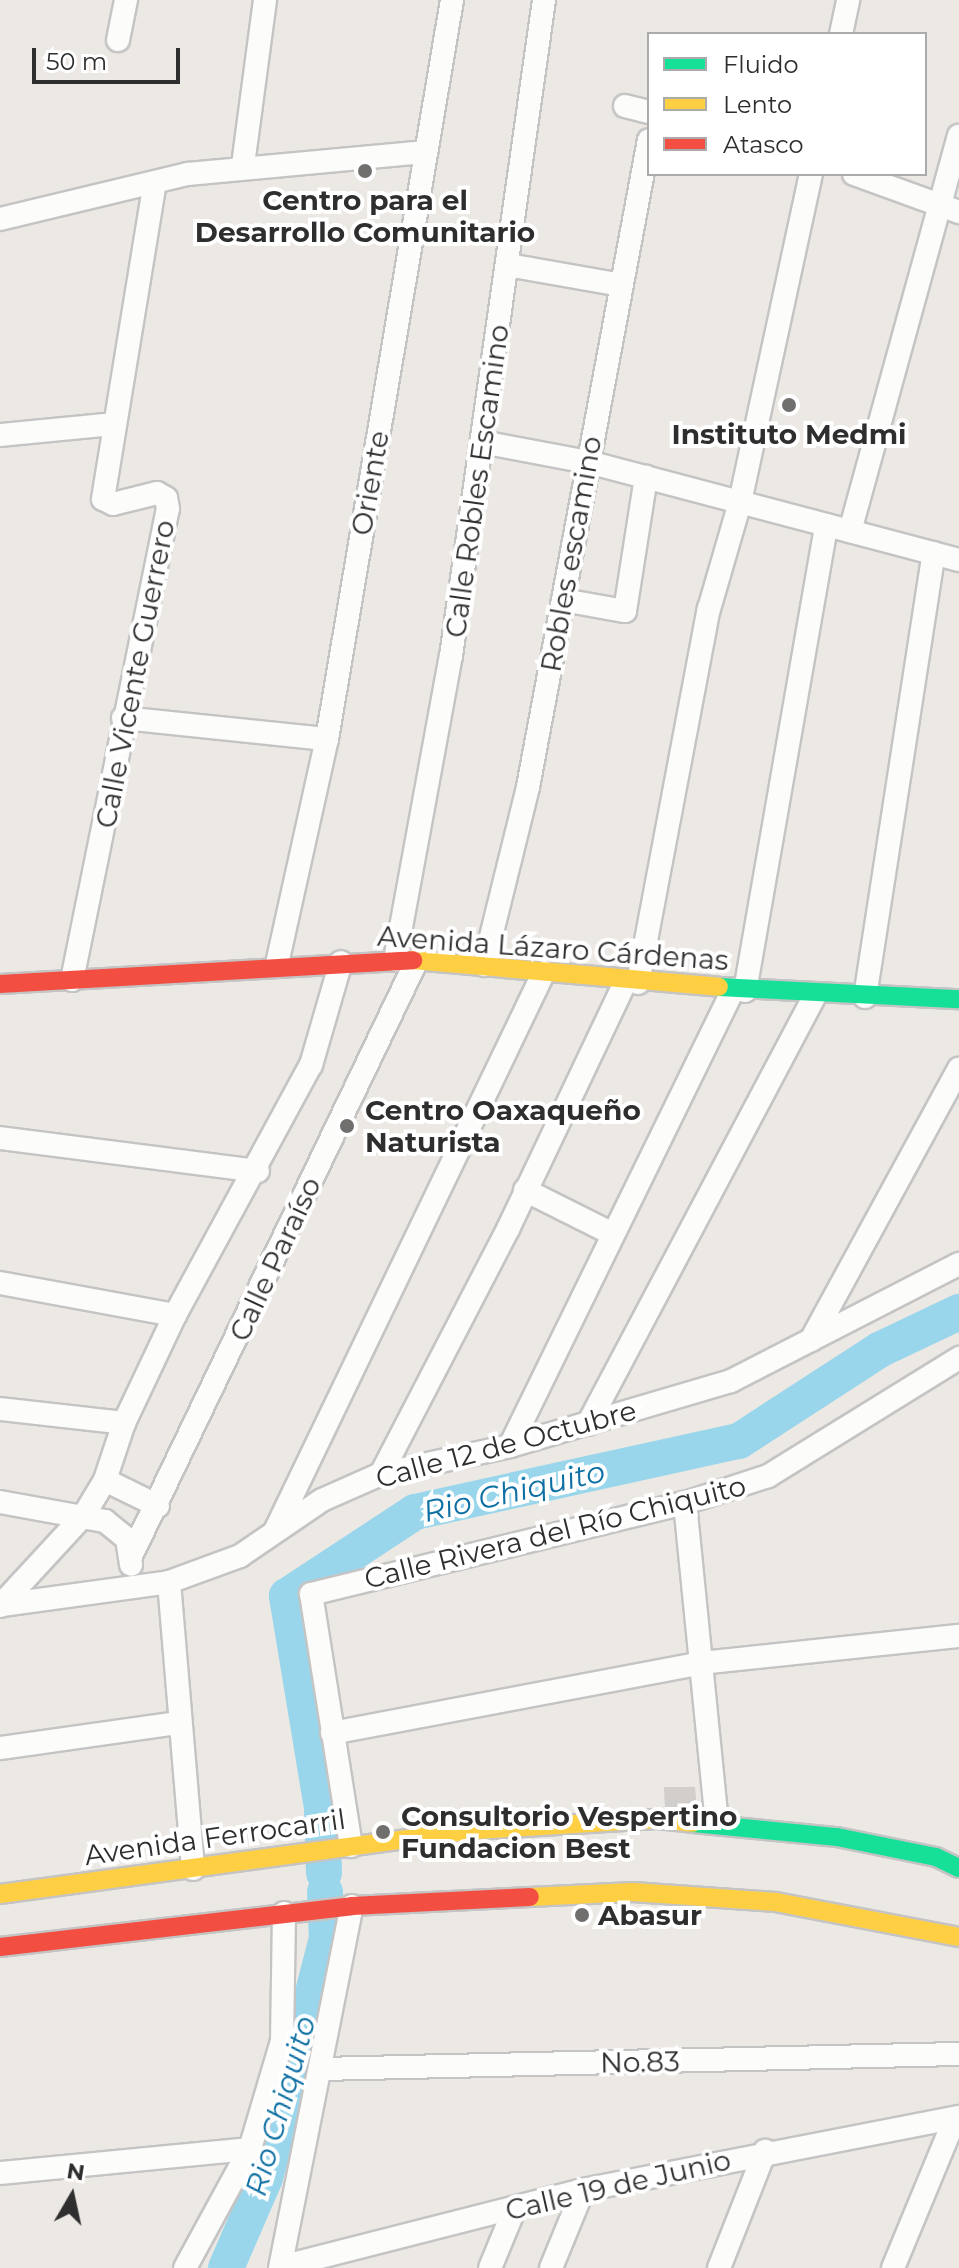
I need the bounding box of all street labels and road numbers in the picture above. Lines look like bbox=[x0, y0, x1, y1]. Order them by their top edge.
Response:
street label: Calle Robles Escamino bbox=[438, 322, 516, 640]
street label: Oriente bbox=[344, 428, 396, 538]
street label: Robles escamino bbox=[534, 433, 608, 675]
street label: Calle Vicente Guerrero bbox=[89, 517, 181, 831]
street label: Avenida Lázaro Cárdenas bbox=[376, 919, 730, 977]
street label: Calle Paraíso bbox=[222, 1172, 328, 1346]
street label: Calle 12 de Octubre bbox=[372, 1393, 640, 1495]
street label: Calle Rivera del Río Chiquito bbox=[361, 1468, 749, 1596]
street label: Avenida Ferrocarril bbox=[82, 1802, 348, 1872]
street label: No.83 bbox=[600, 2045, 680, 2079]
street label: Calle 19 de Junio bbox=[502, 2143, 734, 2227]

